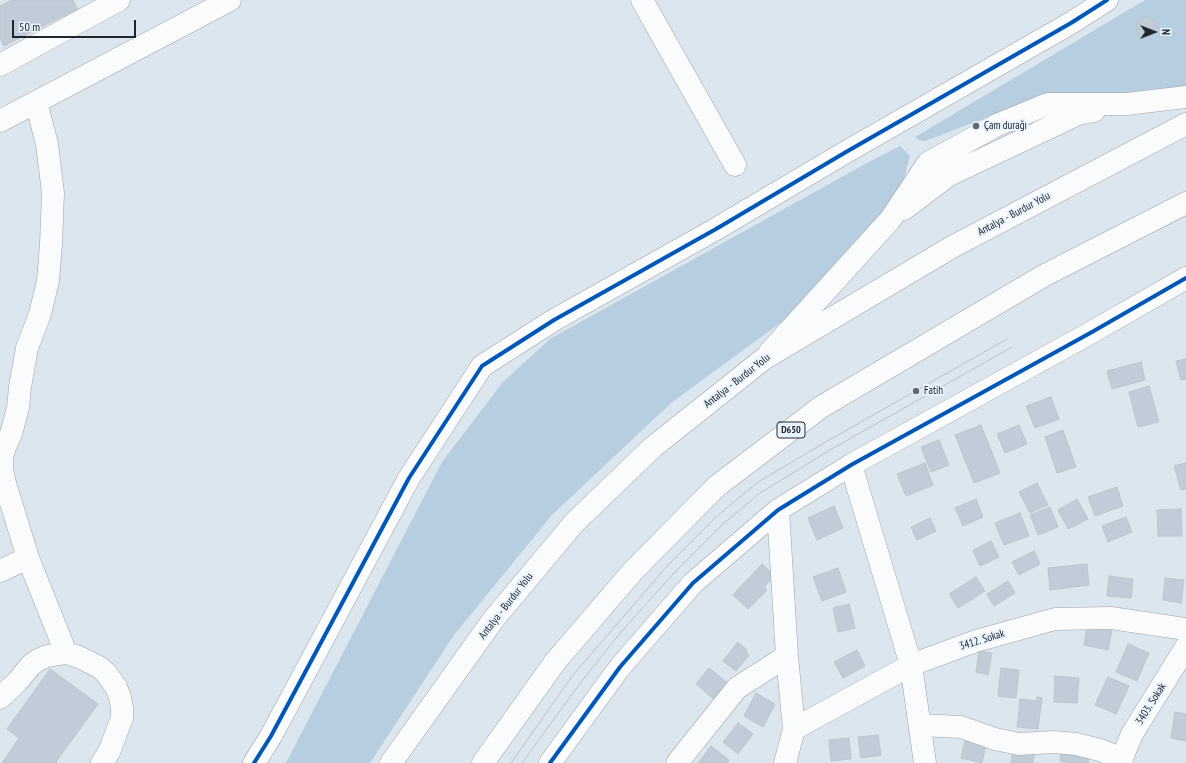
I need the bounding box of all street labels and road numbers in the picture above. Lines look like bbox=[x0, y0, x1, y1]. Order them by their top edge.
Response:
street label: Antalya - Burdur Yolu bbox=[975, 189, 1053, 239]
street label: Antalya - Burdur Yolu bbox=[701, 351, 773, 411]
road number: D650 bbox=[777, 422, 805, 438]
street label: Antalya - Burdur Yolu bbox=[476, 570, 536, 642]
street label: 3412. Sokak bbox=[958, 627, 1006, 653]
street label: 3403. Sokak bbox=[1133, 681, 1169, 727]

